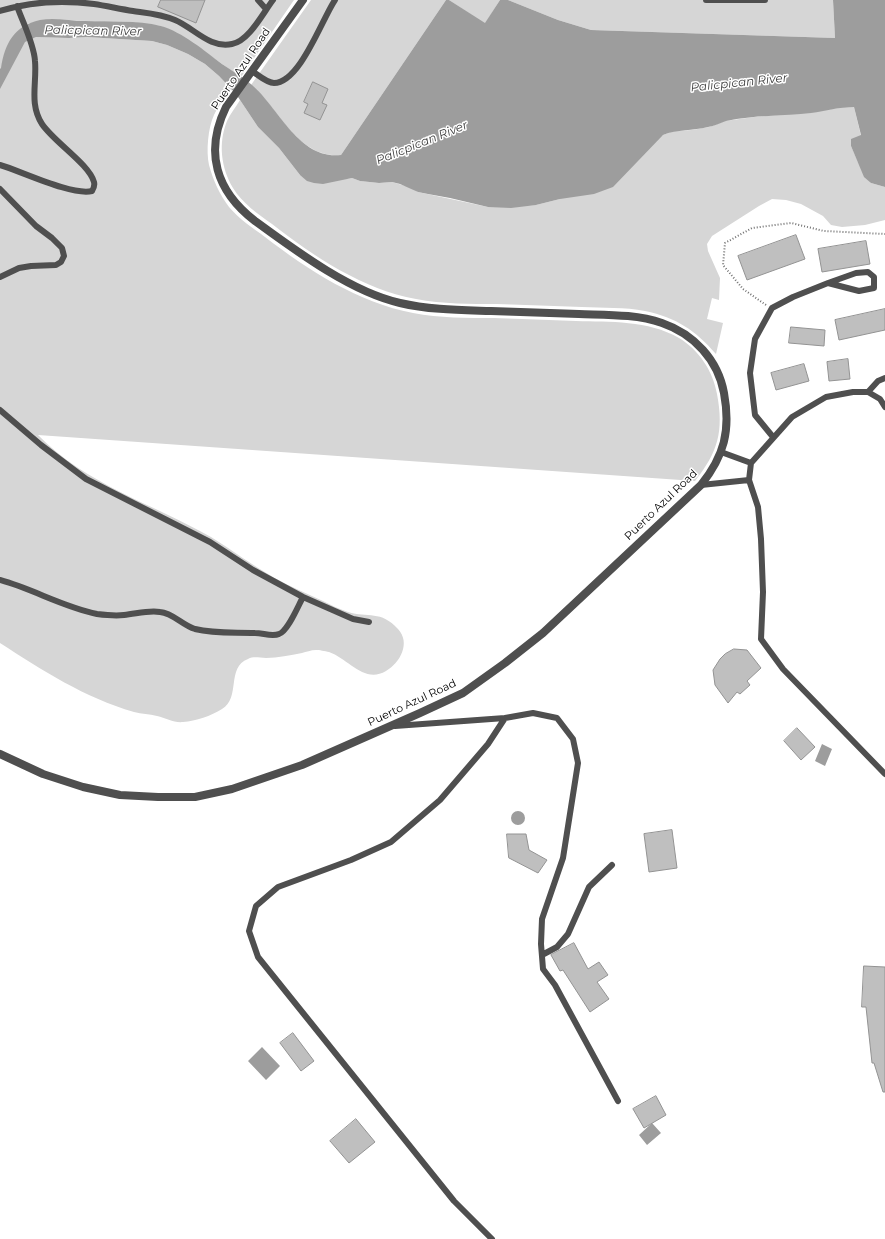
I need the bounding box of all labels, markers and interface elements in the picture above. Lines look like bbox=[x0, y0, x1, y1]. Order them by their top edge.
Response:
water label: Palicpican River bbox=[44, 23, 142, 39]
street label: Puerto Azul Road bbox=[209, 25, 273, 113]
water label: Palicpican River bbox=[690, 71, 788, 95]
water label: Palicpican River bbox=[374, 118, 470, 168]
street label: Puerto Azul Road bbox=[622, 467, 700, 543]
street label: Puerto Azul Road bbox=[366, 677, 458, 729]

